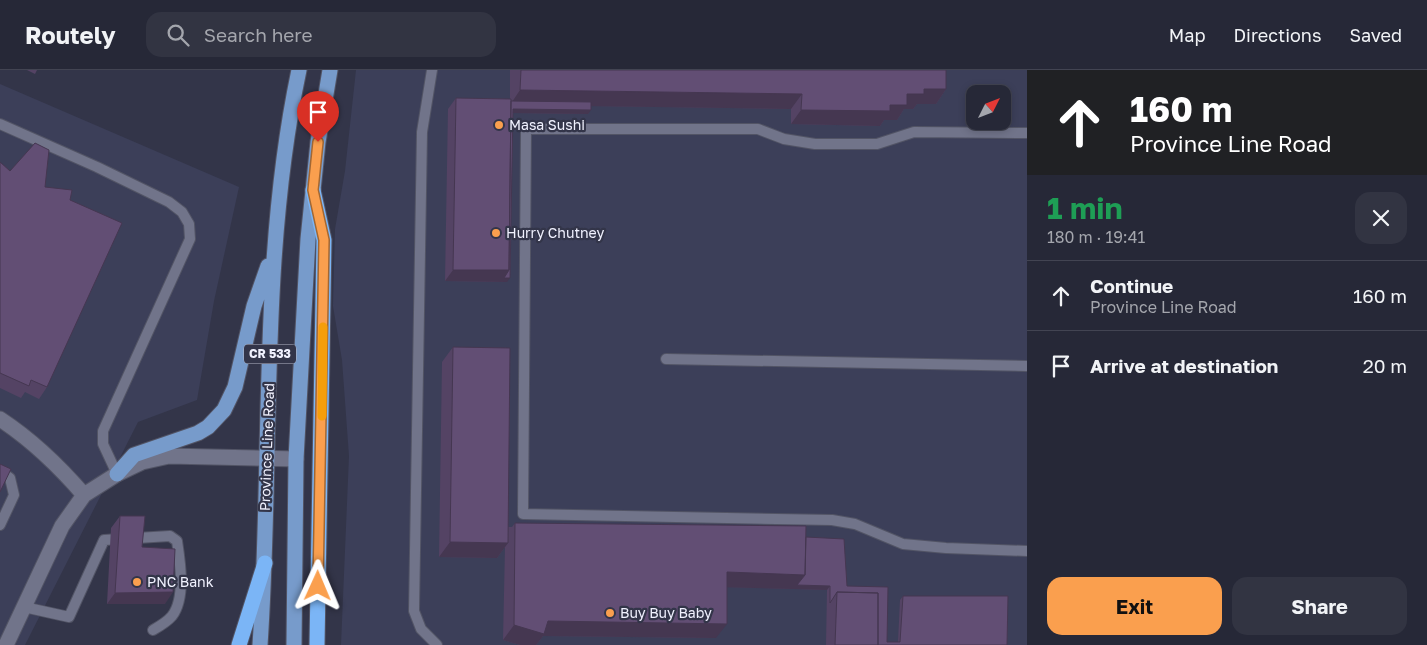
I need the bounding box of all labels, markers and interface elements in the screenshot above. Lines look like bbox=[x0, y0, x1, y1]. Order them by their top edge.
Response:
search box bbox=[146, 12, 496, 57]
text: Routely bbox=[25, 20, 116, 49]
icon: search bbox=[164, 21, 192, 49]
text: Search here bbox=[204, 23, 313, 46]
text: Map bbox=[1169, 24, 1205, 46]
text: Directions bbox=[1233, 24, 1321, 46]
text: Saved bbox=[1349, 24, 1402, 46]
north arrow bbox=[966, 85, 1011, 130]
map controls bbox=[966, 85, 1011, 130]
text: 160 m bbox=[1130, 88, 1232, 130]
icon: ahead bbox=[1047, 90, 1112, 155]
pin bbox=[297, 91, 339, 142]
icon: arrive bbox=[304, 98, 332, 126]
place label: Masa Sushi bbox=[509, 116, 585, 133]
marker: Masa Sushi bbox=[493, 119, 505, 131]
text: Province Line Road bbox=[1130, 130, 1332, 157]
text: 1 min bbox=[1047, 190, 1123, 226]
button: close bbox=[1355, 192, 1407, 244]
place label: Hurry Chutney bbox=[506, 224, 604, 241]
marker: Hurry Chutney bbox=[490, 227, 502, 239]
text: 180 m · 19:41 bbox=[1047, 227, 1145, 247]
text: Continue bbox=[1090, 274, 1173, 297]
icon: ahead bbox=[1047, 282, 1075, 310]
text: 160 m bbox=[1353, 284, 1407, 307]
text: Province Line Road bbox=[1090, 297, 1237, 317]
road number: CR 533 bbox=[244, 344, 296, 364]
icon: arrive bbox=[1047, 352, 1075, 380]
text: Arrive at destination bbox=[1090, 354, 1278, 377]
text: 20 m bbox=[1363, 354, 1407, 377]
street label: Province Line Road bbox=[256, 383, 277, 511]
position arrow bbox=[291, 559, 343, 611]
place label: PNC Bank bbox=[147, 573, 214, 590]
marker: PNC Bank bbox=[131, 576, 143, 588]
button: Exit bbox=[1047, 577, 1222, 635]
button: Share bbox=[1232, 577, 1407, 635]
place label: Buy Buy Baby bbox=[620, 604, 712, 621]
marker: Buy Buy Baby bbox=[604, 607, 616, 619]

